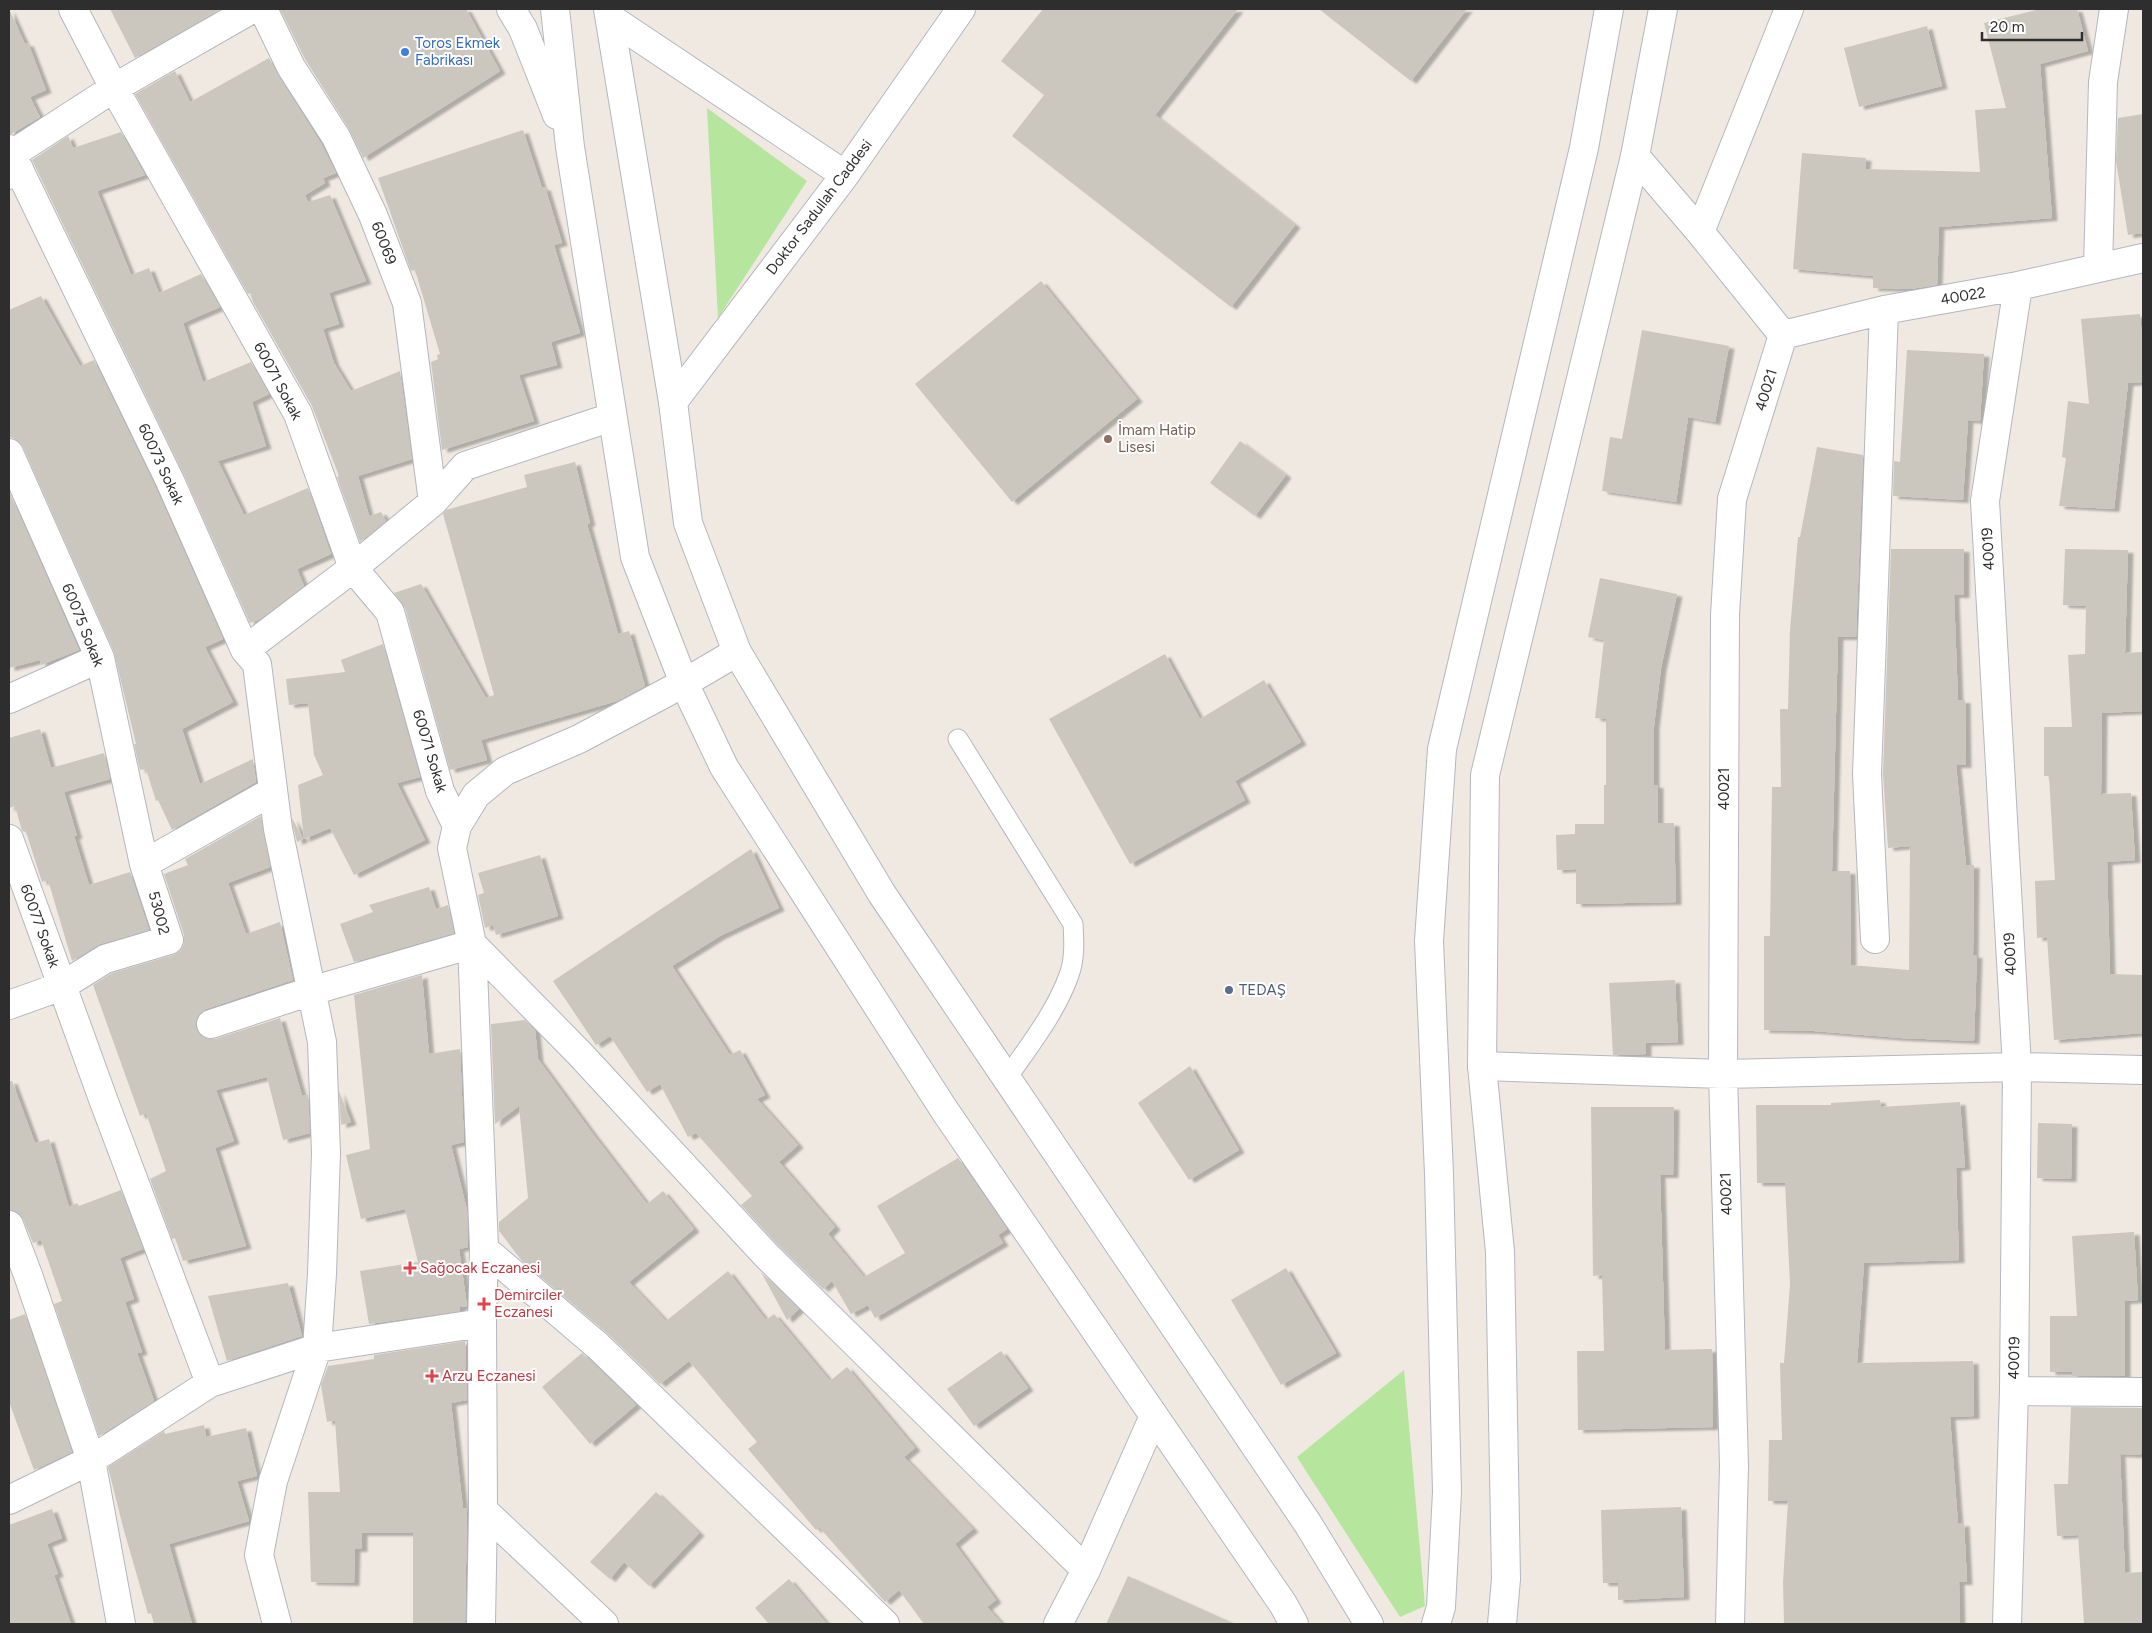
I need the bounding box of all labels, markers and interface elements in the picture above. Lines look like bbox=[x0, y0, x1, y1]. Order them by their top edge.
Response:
scale bar bbox=[1982, 10, 2082, 42]
text: 20 m bbox=[1990, 18, 2024, 36]
place label: Toros Ekmek Fabrikası bbox=[415, 34, 501, 69]
marker: Toros Ekmek Fabrikası bbox=[399, 46, 411, 58]
street label: Doktor Sadullah Caddesi bbox=[762, 136, 876, 278]
street label: 60069 bbox=[368, 219, 400, 267]
street label: 40022 bbox=[1939, 283, 1987, 309]
street label: 60071 Sokak bbox=[250, 339, 306, 424]
street label: 40021 bbox=[1751, 367, 1781, 413]
street label: 60073 Sokak bbox=[134, 421, 188, 508]
place label: İmam Hatip Lisesi bbox=[1118, 421, 1196, 456]
marker: İmam Hatip Lisesi bbox=[1102, 433, 1114, 445]
street label: 40019 bbox=[1978, 527, 1998, 571]
street label: 60075 Sokak bbox=[58, 581, 108, 670]
street label: 60071 Sokak bbox=[409, 707, 451, 795]
street label: 40021 bbox=[1715, 767, 1733, 811]
street label: 60077 Sokak bbox=[17, 882, 64, 971]
street label: 53002 bbox=[145, 889, 173, 937]
street label: 40019 bbox=[2000, 932, 2020, 976]
place label: TEDAŞ bbox=[1239, 981, 1286, 999]
marker: TEDAŞ bbox=[1223, 984, 1235, 996]
street label: 40021 bbox=[1716, 1172, 1736, 1216]
place label: Sağocak Eczanesi bbox=[420, 1259, 540, 1277]
marker: Sağocak Eczanesi bbox=[404, 1262, 416, 1274]
place label: Demirciler Eczanesi bbox=[494, 1286, 562, 1321]
marker: Demirciler Eczanesi bbox=[478, 1298, 490, 1310]
street label: 40019 bbox=[2005, 1336, 2023, 1380]
place label: Arzu Eczanesi bbox=[442, 1367, 536, 1385]
marker: Arzu Eczanesi bbox=[426, 1370, 438, 1382]

